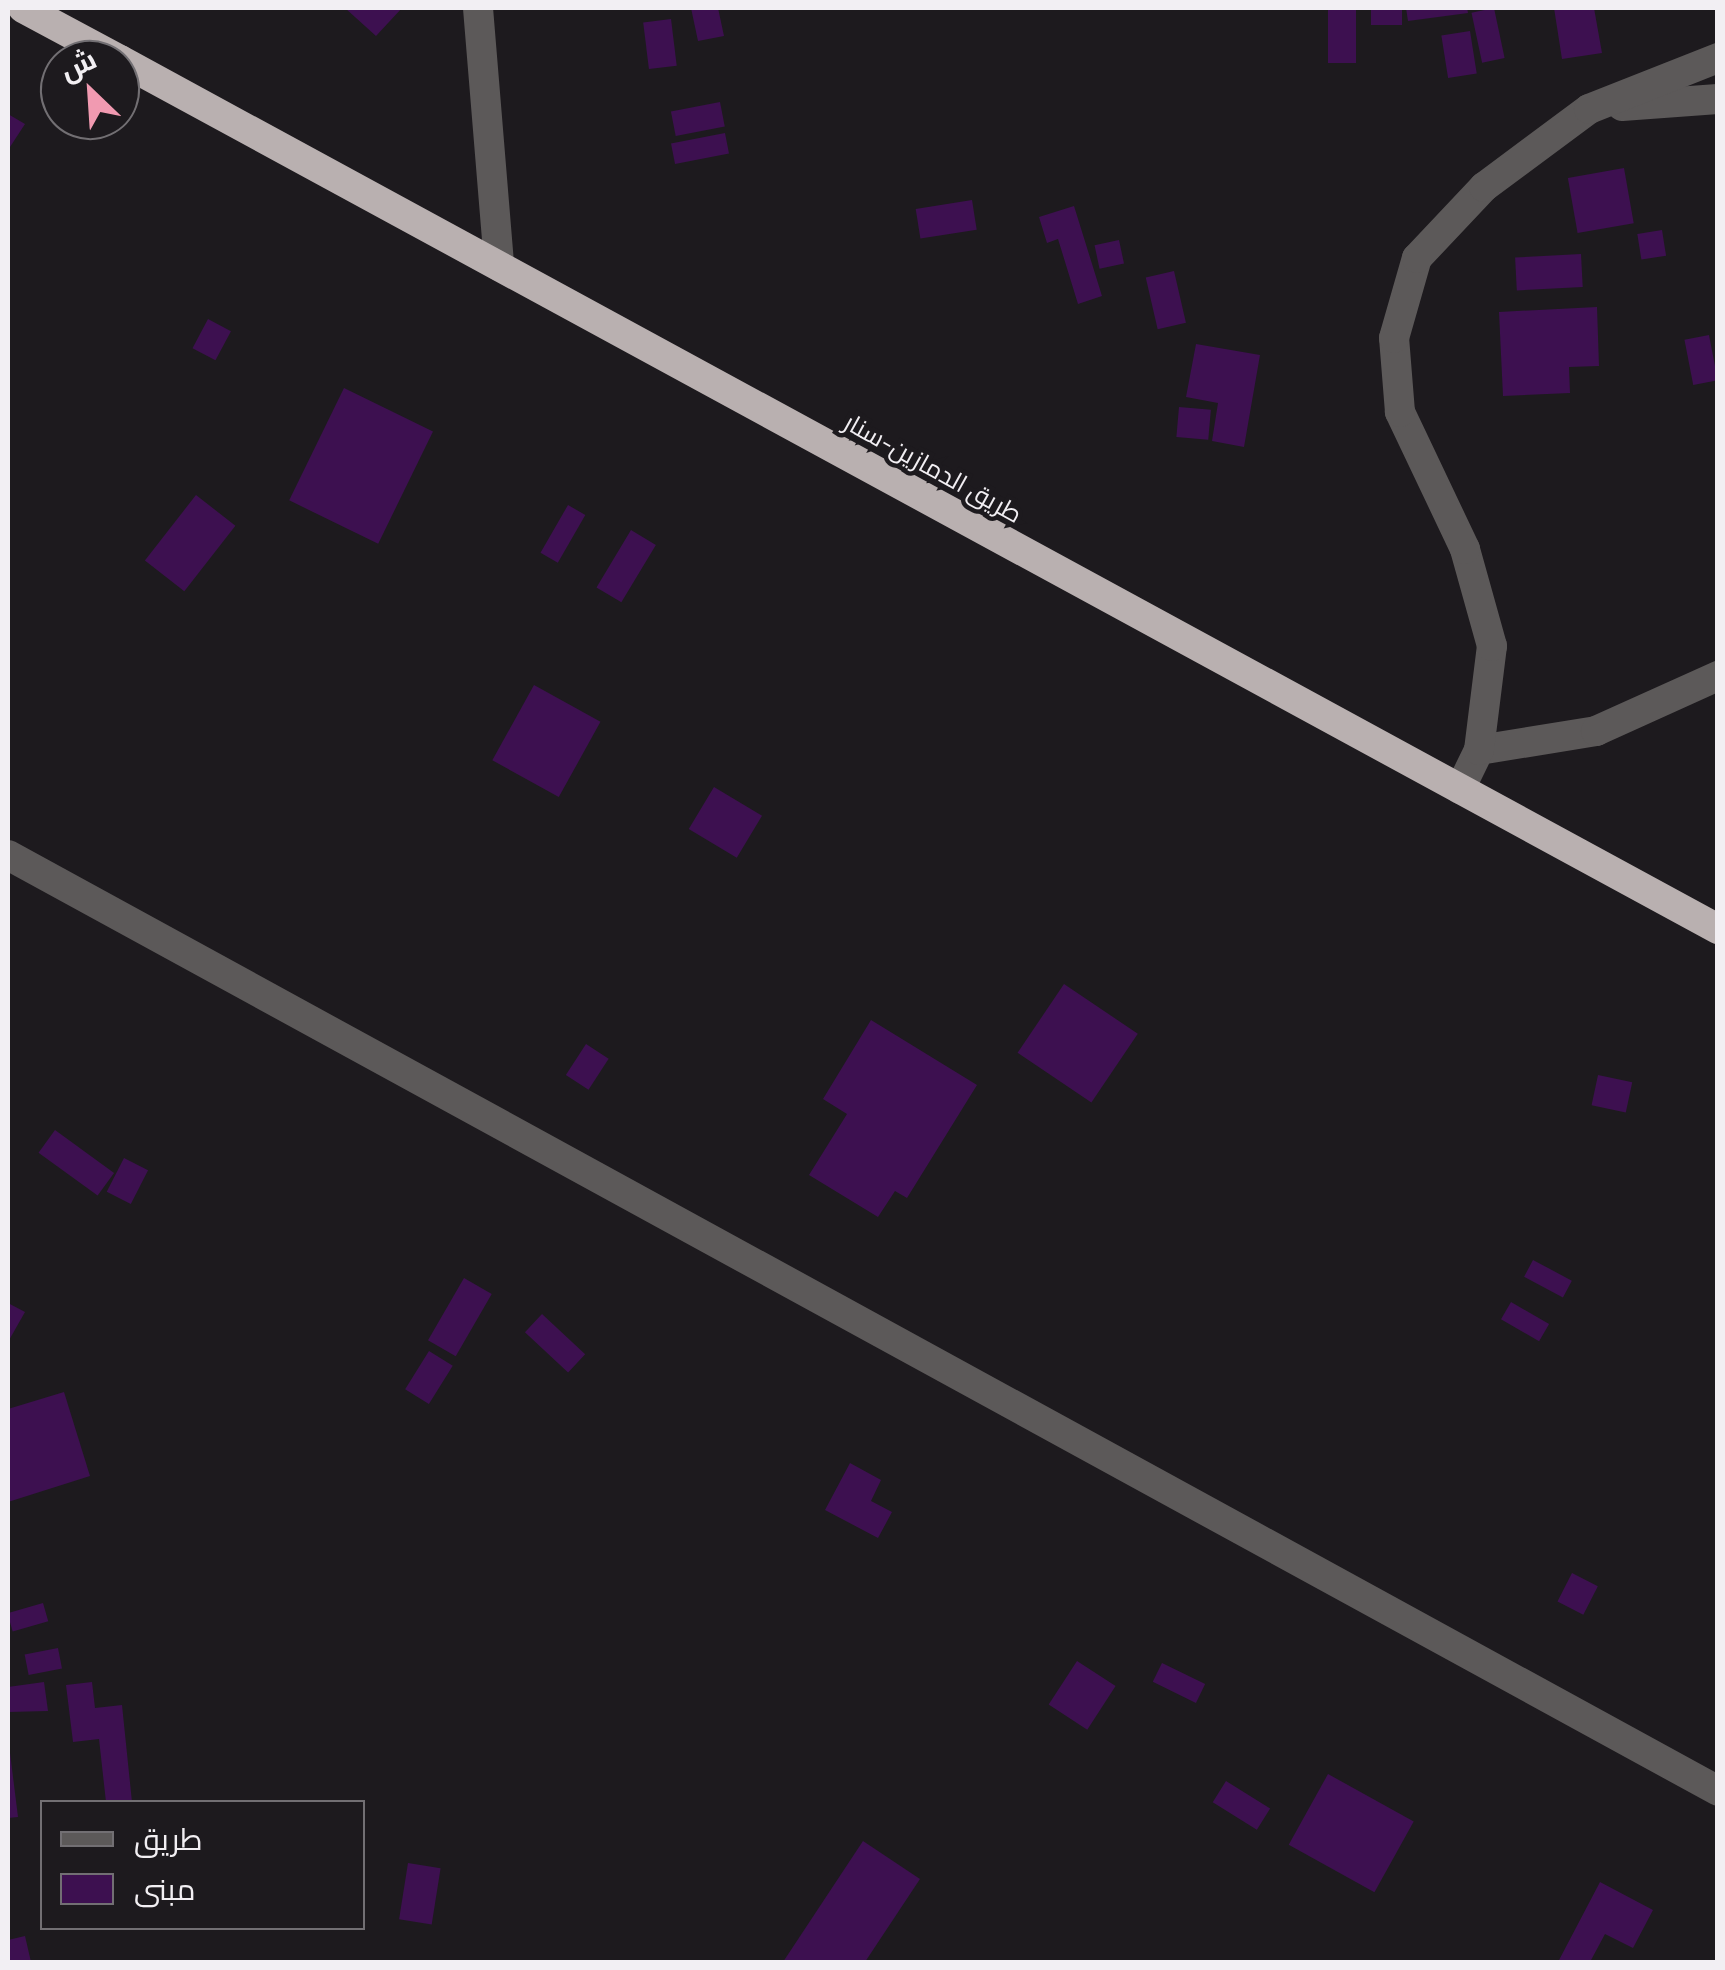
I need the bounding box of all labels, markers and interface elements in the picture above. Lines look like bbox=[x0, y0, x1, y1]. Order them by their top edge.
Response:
text: ش bbox=[51, 33, 105, 96]
north arrow bbox=[40, 40, 140, 140]
street label: طريق الدمازين-سنار bbox=[839, 407, 1027, 529]
legend bbox=[40, 1800, 365, 1930]
text: طريق bbox=[134, 1811, 203, 1867]
text: مبنى bbox=[134, 1861, 195, 1917]

